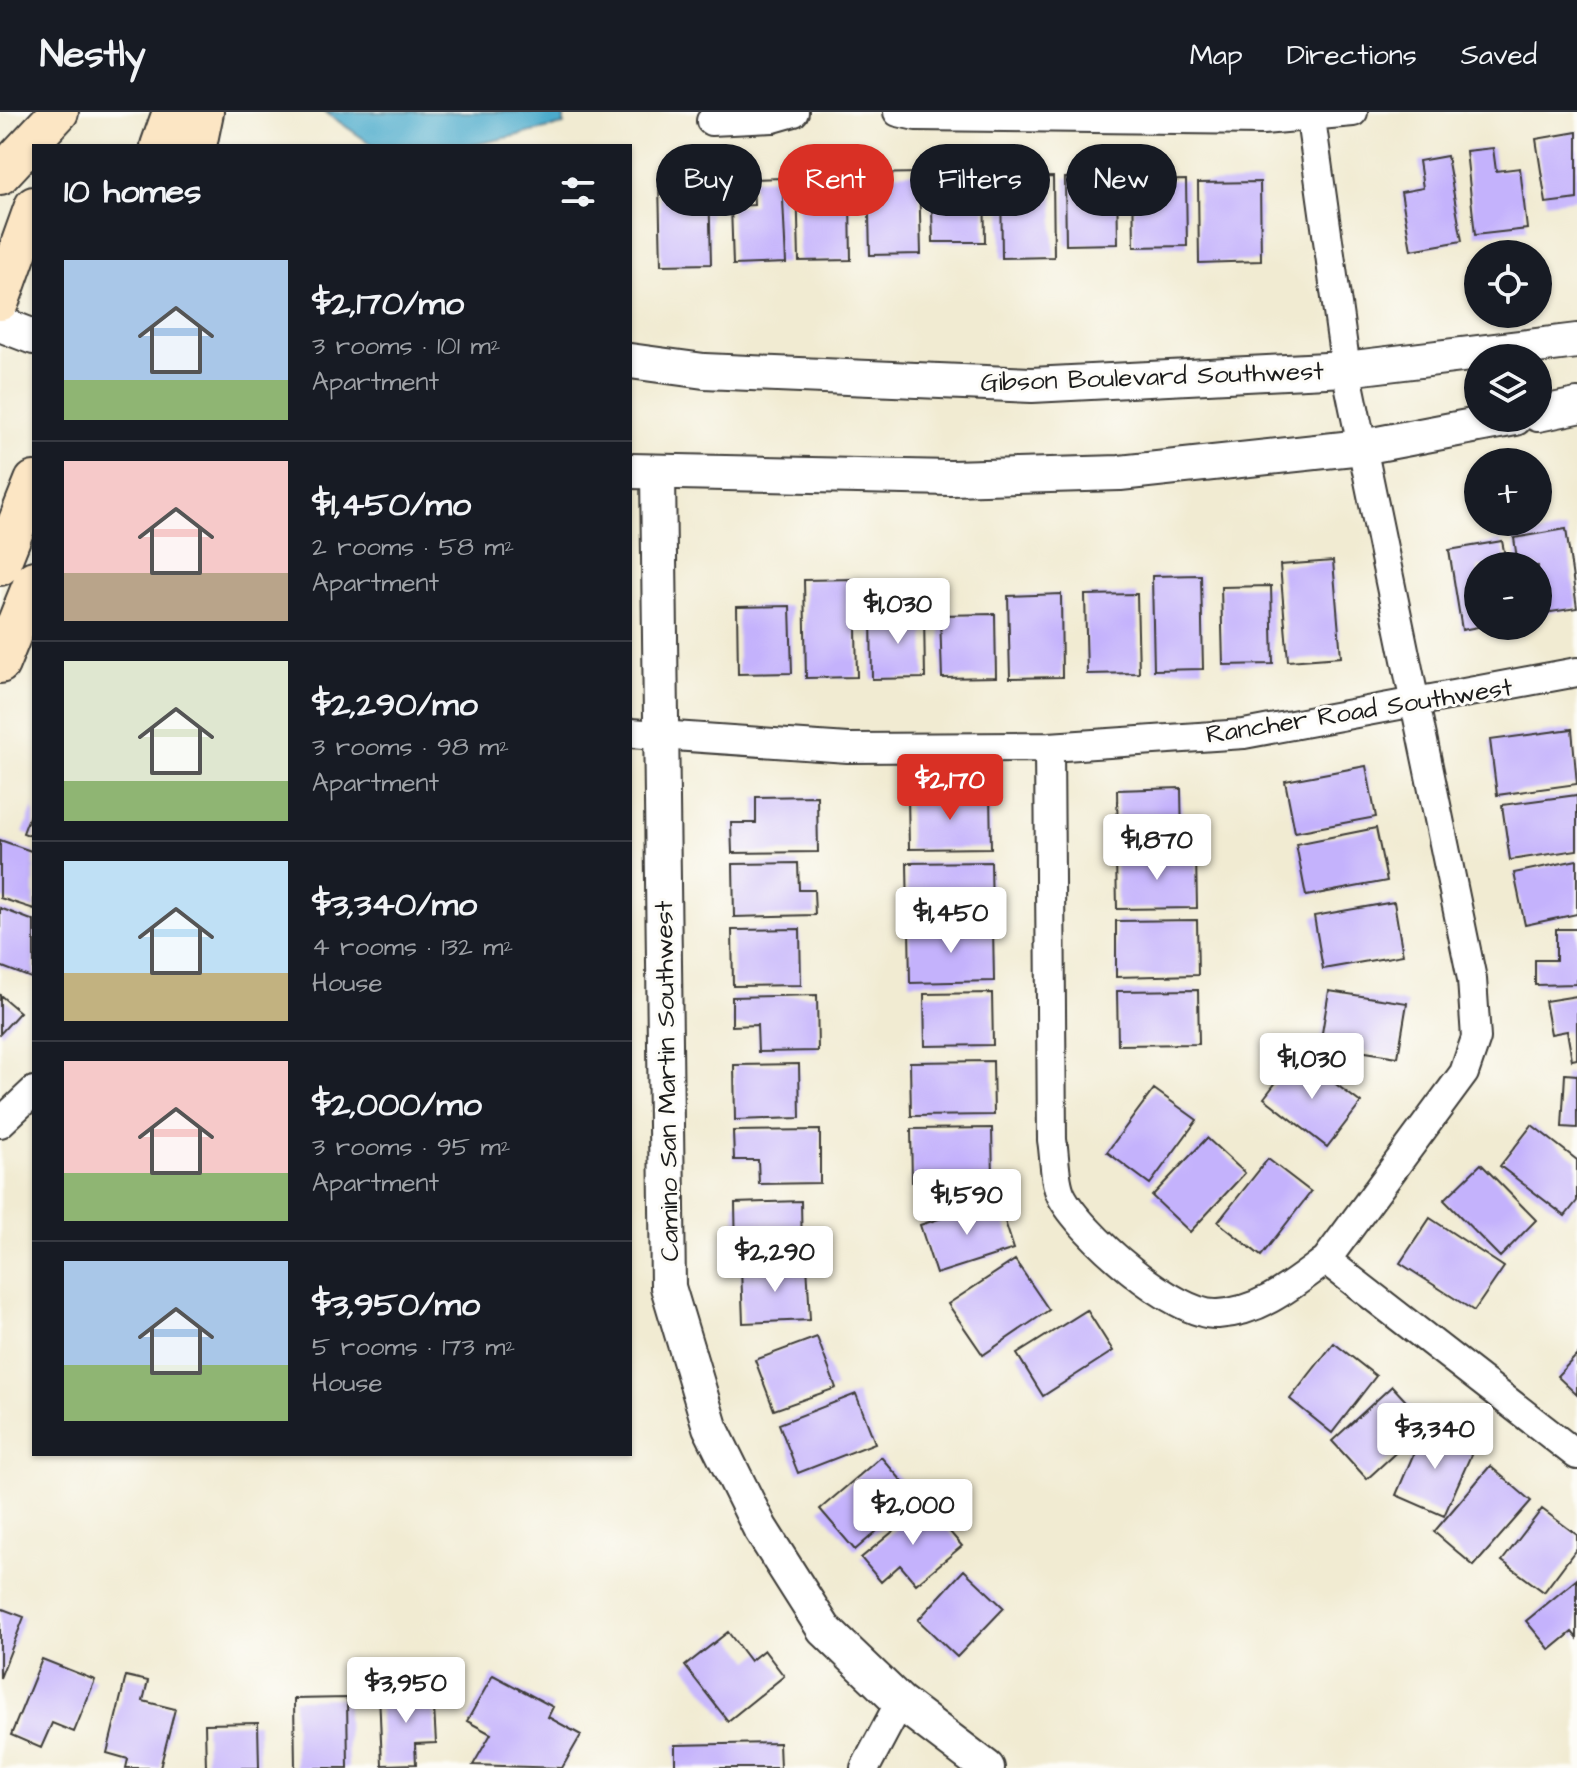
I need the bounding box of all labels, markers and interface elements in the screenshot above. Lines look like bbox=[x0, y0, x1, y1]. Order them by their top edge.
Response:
text: Nestly bbox=[40, 29, 146, 81]
text: Map bbox=[1190, 36, 1243, 75]
text: Directions bbox=[1287, 36, 1417, 75]
text: Saved bbox=[1461, 36, 1537, 75]
chip: Buy bbox=[656, 144, 762, 216]
chip: Rent bbox=[778, 144, 894, 216]
chip: Filters bbox=[910, 144, 1050, 216]
chip: New bbox=[1066, 144, 1177, 216]
text: 10 homes bbox=[64, 168, 201, 216]
icon: filters bbox=[556, 170, 600, 214]
map controls bbox=[1464, 240, 1552, 640]
button: locate bbox=[1464, 240, 1552, 328]
text: $2,170/mo bbox=[312, 280, 464, 328]
icon: home bbox=[128, 292, 224, 388]
text: 3 rooms · 101 m² bbox=[312, 328, 500, 364]
button: layers bbox=[1464, 344, 1552, 432]
street label: Gibson Boulevard Southwest bbox=[980, 353, 1325, 401]
text: Apartment bbox=[312, 364, 439, 400]
button: + bbox=[1464, 448, 1552, 536]
text: $1,450/mo bbox=[312, 481, 471, 529]
icon: home bbox=[128, 493, 224, 589]
text: 2 rooms · 58 m² bbox=[312, 529, 514, 565]
button: − bbox=[1464, 552, 1552, 640]
text: Apartment bbox=[312, 565, 439, 601]
pin: $1,030 bbox=[833, 578, 963, 646]
text: $1,030 bbox=[864, 586, 932, 622]
street label: Rancher Road Southwest bbox=[1203, 669, 1515, 753]
text: $2,290/mo bbox=[312, 681, 478, 729]
icon: home bbox=[128, 693, 224, 789]
text: 3 rooms · 98 m² bbox=[312, 729, 509, 765]
pin: $2,170 bbox=[885, 754, 1015, 822]
text: $2,170 bbox=[915, 762, 985, 798]
text: Apartment bbox=[312, 765, 439, 801]
pin: $1,870 bbox=[1092, 814, 1222, 882]
text: $1,870 bbox=[1121, 822, 1193, 858]
text: $3,340/mo bbox=[312, 881, 477, 929]
pin: $1,450 bbox=[886, 887, 1016, 955]
icon: home bbox=[128, 893, 224, 989]
text: $1,450 bbox=[914, 895, 988, 931]
street label: Camino San Martin Southwest bbox=[646, 900, 688, 1262]
text: 4 rooms · 132 m² bbox=[312, 929, 513, 965]
text: House bbox=[312, 965, 383, 1001]
pin: $1,030 bbox=[1247, 1033, 1377, 1101]
text: $1,030 bbox=[1278, 1041, 1346, 1077]
text: $2,000/mo bbox=[312, 1081, 482, 1129]
icon: home bbox=[128, 1093, 224, 1189]
text: 3 rooms · 95 m² bbox=[312, 1129, 511, 1165]
text: Apartment bbox=[312, 1165, 439, 1201]
pin: $1,590 bbox=[902, 1169, 1032, 1237]
text: $1,590 bbox=[931, 1177, 1003, 1213]
pin: $2,290 bbox=[710, 1226, 840, 1294]
text: $2,290 bbox=[735, 1234, 815, 1270]
text: $3,950/mo bbox=[312, 1281, 480, 1329]
icon: home bbox=[128, 1293, 224, 1389]
text: 5 rooms · 173 m² bbox=[312, 1329, 515, 1365]
text: House bbox=[312, 1365, 383, 1401]
pin: $3,340 bbox=[1370, 1403, 1500, 1471]
text: $3,340 bbox=[1395, 1411, 1475, 1447]
pin: $2,000 bbox=[848, 1479, 978, 1547]
text: $2,000 bbox=[871, 1487, 955, 1523]
pin: $3,950 bbox=[341, 1657, 471, 1725]
text: $3,950 bbox=[365, 1665, 447, 1701]

